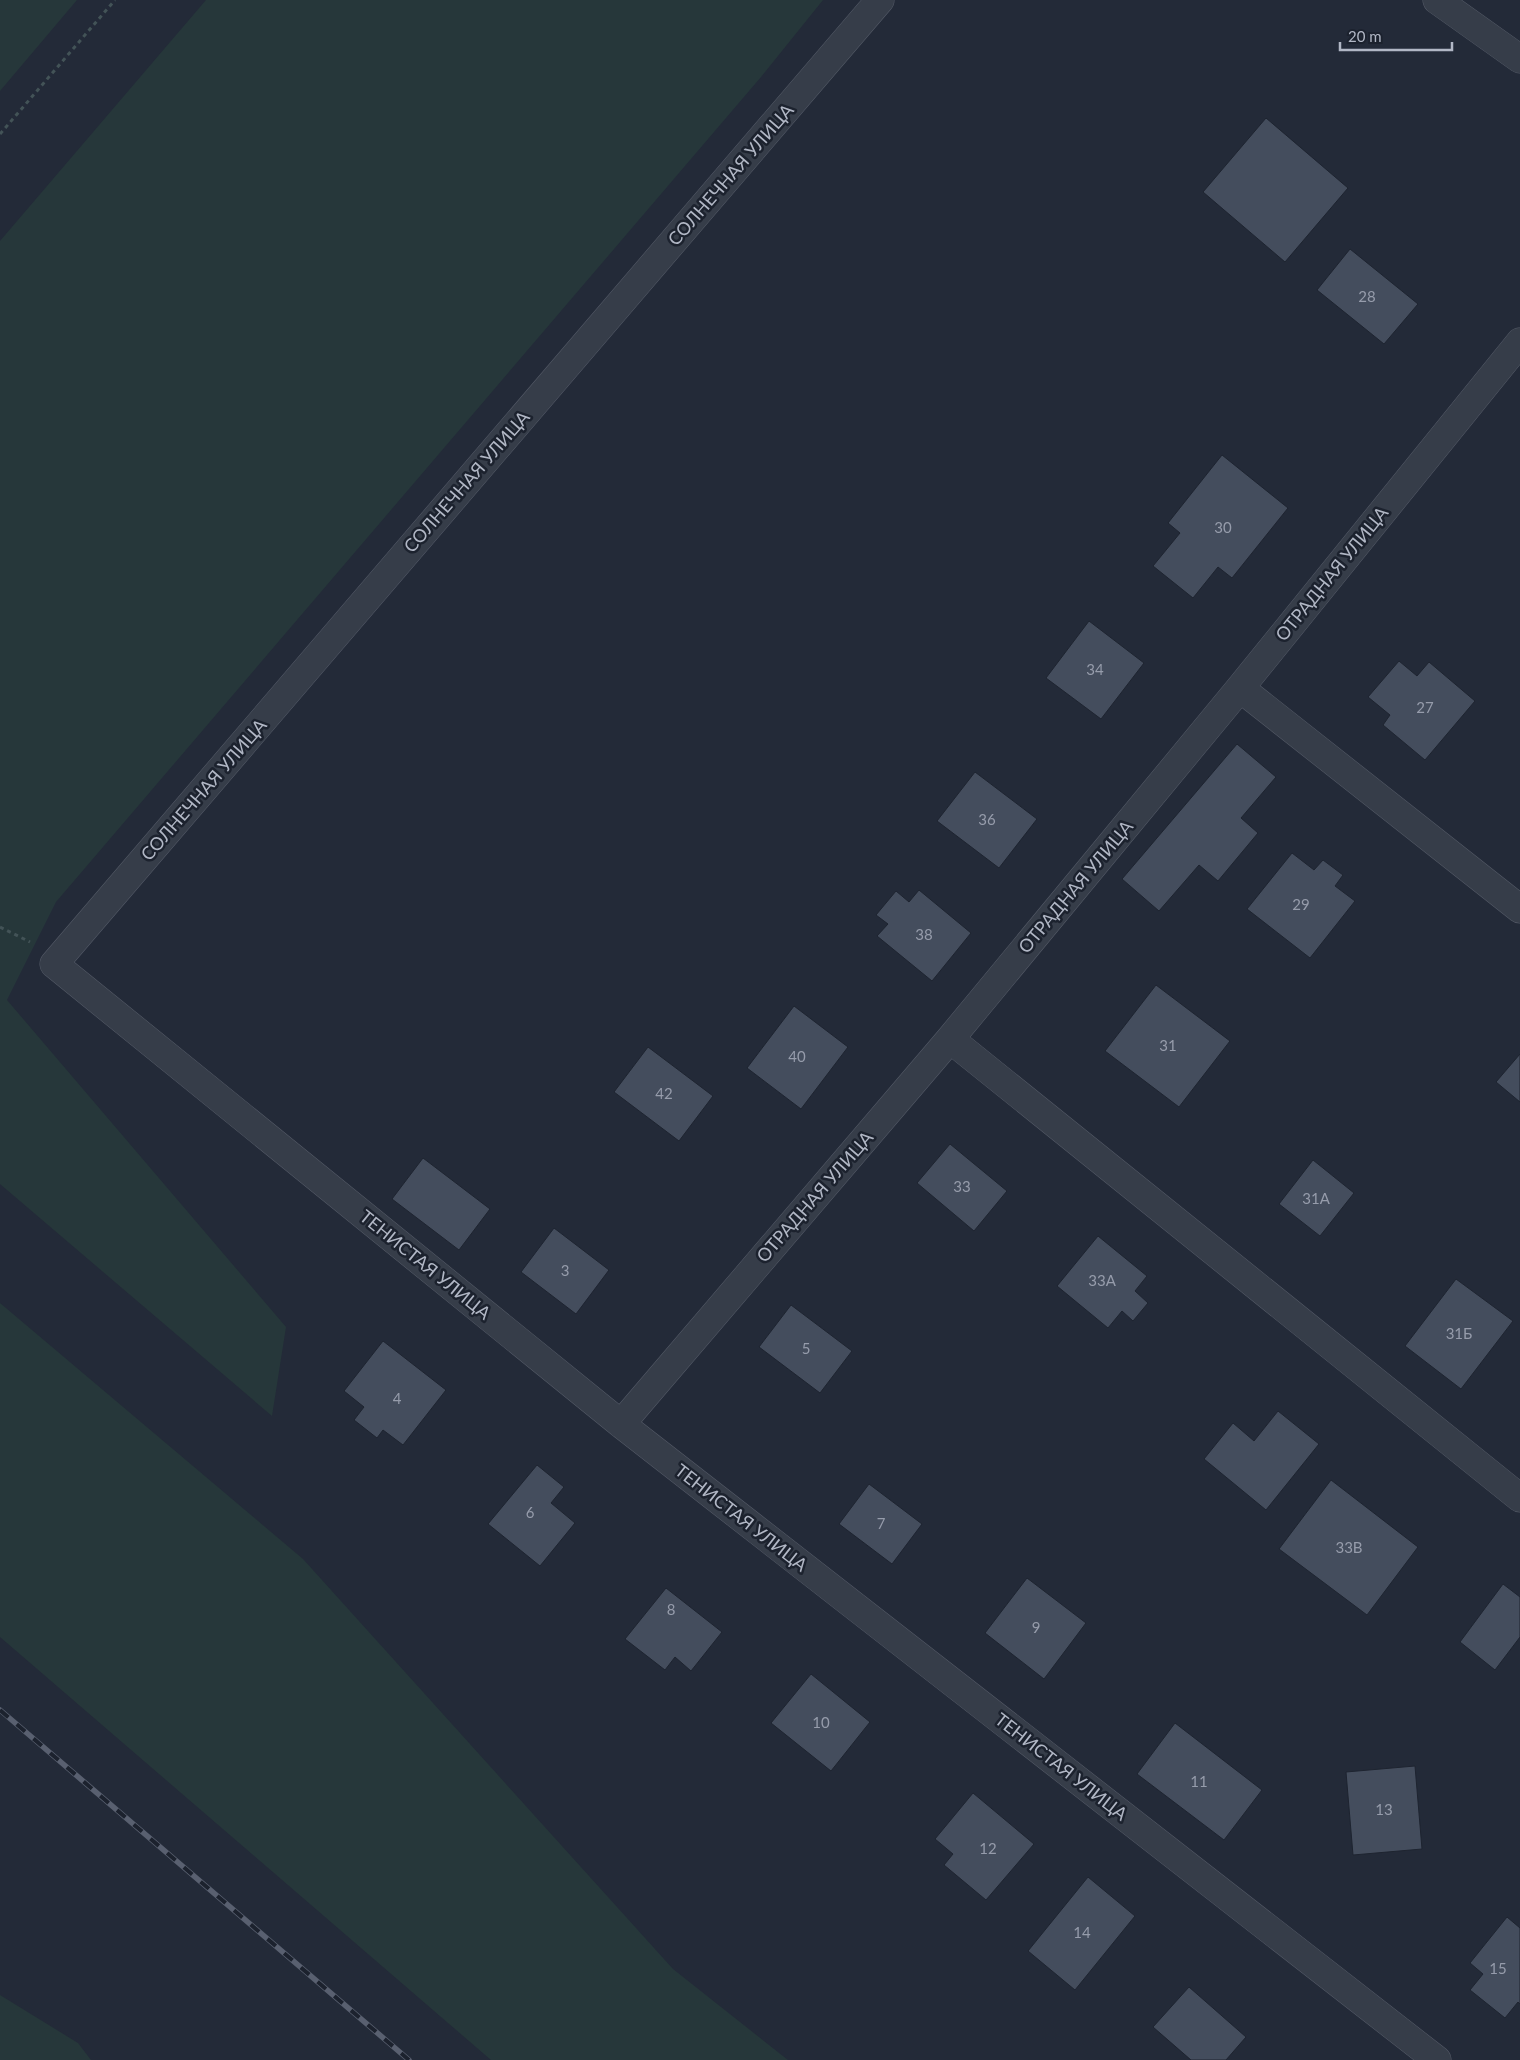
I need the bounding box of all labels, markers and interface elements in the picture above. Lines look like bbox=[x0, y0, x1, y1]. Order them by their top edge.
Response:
scale bar bbox=[1340, 20, 1452, 52]
text: 20 m bbox=[1348, 27, 1382, 45]
street label: СОЛНЕЧНАЯ УЛИЦА bbox=[663, 98, 798, 250]
house number: 28 bbox=[1358, 287, 1376, 305]
street label: СОЛНЕЧНАЯ УЛИЦА bbox=[399, 405, 534, 557]
street label: ОТРАДНАЯ УЛИЦА bbox=[1270, 501, 1393, 645]
house number: 30 bbox=[1214, 518, 1232, 536]
house number: 34 bbox=[1086, 660, 1104, 678]
house number: 27 bbox=[1416, 698, 1434, 716]
street label: СОЛНЕЧНАЯ УЛИЦА bbox=[136, 713, 271, 865]
house number: 36 bbox=[978, 810, 996, 828]
street label: ОТРАДНАЯ УЛИЦА bbox=[1013, 815, 1138, 957]
house number: 29 bbox=[1292, 895, 1310, 913]
house number: 38 bbox=[915, 925, 933, 943]
house number: 31 bbox=[1159, 1036, 1177, 1054]
house number: 40 bbox=[788, 1047, 806, 1065]
house number: 42 bbox=[655, 1084, 673, 1102]
street label: ОТРАДНАЯ УЛИЦА bbox=[751, 1126, 878, 1266]
house number: 33 bbox=[953, 1177, 971, 1195]
house number: 31А bbox=[1302, 1189, 1331, 1207]
street label: ТЕНИСТАЯ УЛИЦА bbox=[356, 1205, 496, 1324]
house number: 3 bbox=[561, 1261, 569, 1279]
house number: 33А bbox=[1088, 1271, 1117, 1289]
house number: 31Б bbox=[1446, 1324, 1472, 1342]
house number: 5 bbox=[802, 1339, 810, 1357]
house number: 4 bbox=[393, 1389, 402, 1407]
street label: ТЕНИСТАЯ УЛИЦА bbox=[671, 1459, 813, 1576]
house number: 6 bbox=[526, 1503, 535, 1521]
house number: 7 bbox=[877, 1514, 886, 1532]
house number: 33В bbox=[1335, 1538, 1363, 1556]
house number: 8 bbox=[667, 1600, 675, 1618]
house number: 9 bbox=[1032, 1618, 1040, 1636]
street label: ТЕНИСТАЯ УЛИЦА bbox=[991, 1708, 1133, 1825]
house number: 10 bbox=[812, 1713, 830, 1731]
house number: 11 bbox=[1190, 1772, 1208, 1790]
house number: 13 bbox=[1375, 1800, 1393, 1818]
house number: 12 bbox=[979, 1839, 997, 1857]
house number: 14 bbox=[1073, 1923, 1091, 1941]
house number: 15 bbox=[1489, 1959, 1507, 1977]

